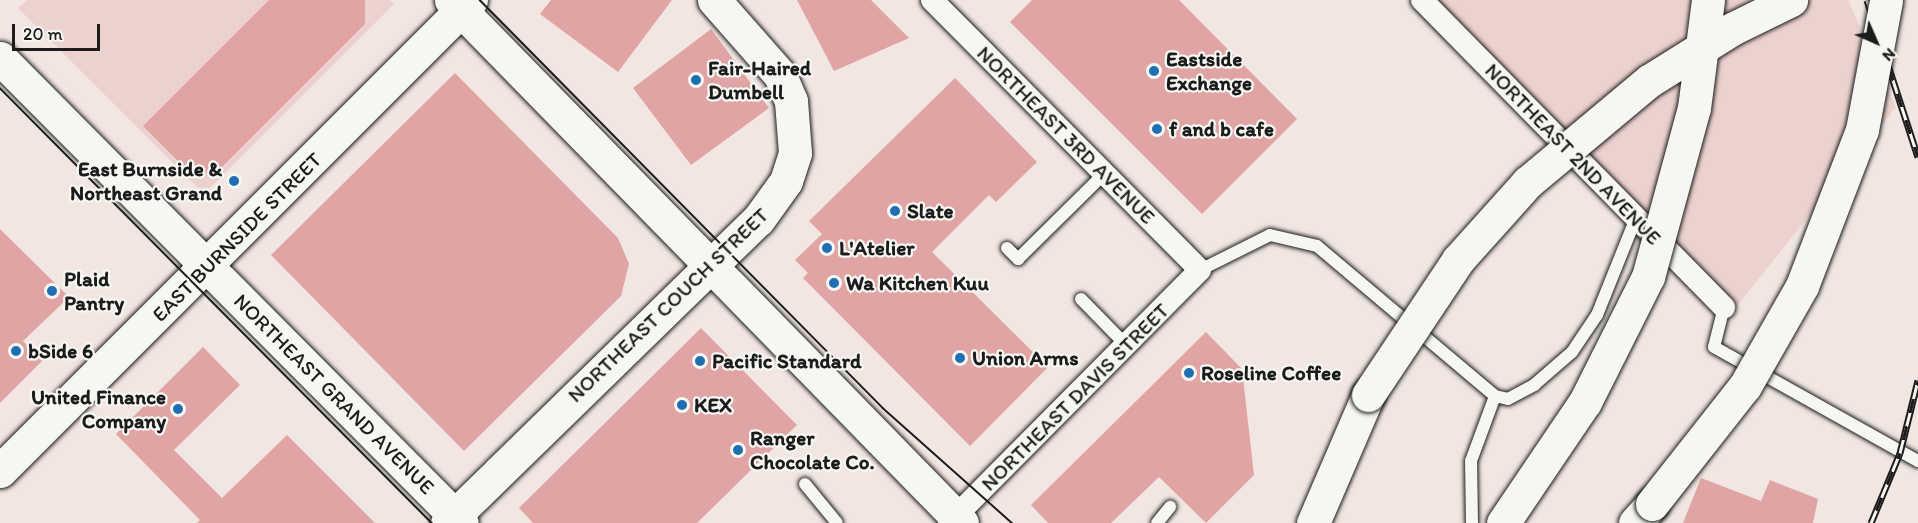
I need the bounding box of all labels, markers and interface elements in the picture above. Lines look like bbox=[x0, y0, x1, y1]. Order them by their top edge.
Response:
scale bar bbox=[15, 12, 104, 50]
north arrow bbox=[1846, 12, 1906, 72]
text: 20 m bbox=[23, 23, 63, 45]
street label: NORTHEAST 3RD AVENUE bbox=[972, 41, 1160, 229]
text: N bbox=[1879, 45, 1900, 66]
place label: Eastside Exchange bbox=[1166, 46, 1252, 96]
place label: Fair-Haired Dumbell bbox=[708, 55, 811, 105]
street label: NORTHEAST 2ND AVENUE bbox=[1480, 58, 1666, 250]
marker: Eastside Exchange bbox=[1147, 64, 1161, 78]
marker: Fair-Haired Dumbell bbox=[689, 73, 703, 87]
place label: f and b cafe bbox=[1169, 116, 1275, 142]
marker: f and b cafe bbox=[1150, 122, 1164, 136]
street label: EAST BURNSIDE STREET bbox=[148, 148, 326, 326]
place label: East Burnside & Northeast Grand bbox=[71, 156, 222, 206]
marker: East Burnside & Northeast Grand bbox=[227, 174, 241, 188]
place label: Slate bbox=[907, 198, 954, 224]
street label: NORTHEAST COUCH STREET bbox=[562, 202, 774, 408]
marker: Slate bbox=[888, 204, 902, 218]
place label: L'Atelier bbox=[839, 235, 915, 261]
marker: L'Atelier bbox=[820, 241, 834, 255]
place label: Plaid Pantry bbox=[64, 266, 124, 316]
place label: Wa Kitchen Kuu bbox=[846, 270, 989, 296]
marker: Wa Kitchen Kuu bbox=[827, 276, 841, 290]
marker: Plaid Pantry bbox=[45, 284, 59, 298]
street label: NORTHEAST GRAND AVENUE bbox=[229, 289, 439, 499]
street label: NORTHEAST DAVIS STREET bbox=[976, 298, 1174, 496]
place label: bSide 6 bbox=[28, 338, 93, 364]
marker: bSide 6 bbox=[9, 344, 23, 358]
place label: Union Arms bbox=[972, 345, 1078, 371]
place label: Pacific Standard bbox=[712, 348, 860, 374]
marker: Union Arms bbox=[953, 351, 967, 365]
marker: Pacific Standard bbox=[693, 354, 707, 368]
place label: Roseline Coffee bbox=[1201, 360, 1341, 386]
marker: Roseline Coffee bbox=[1182, 366, 1196, 380]
place label: United Finance Company bbox=[31, 384, 166, 434]
place label: KEX bbox=[694, 392, 732, 418]
marker: KEX bbox=[675, 398, 689, 412]
marker: United Finance Company bbox=[171, 402, 185, 416]
place label: Ranger Chocolate Co. bbox=[750, 425, 875, 475]
marker: Ranger Chocolate Co. bbox=[731, 443, 745, 457]

